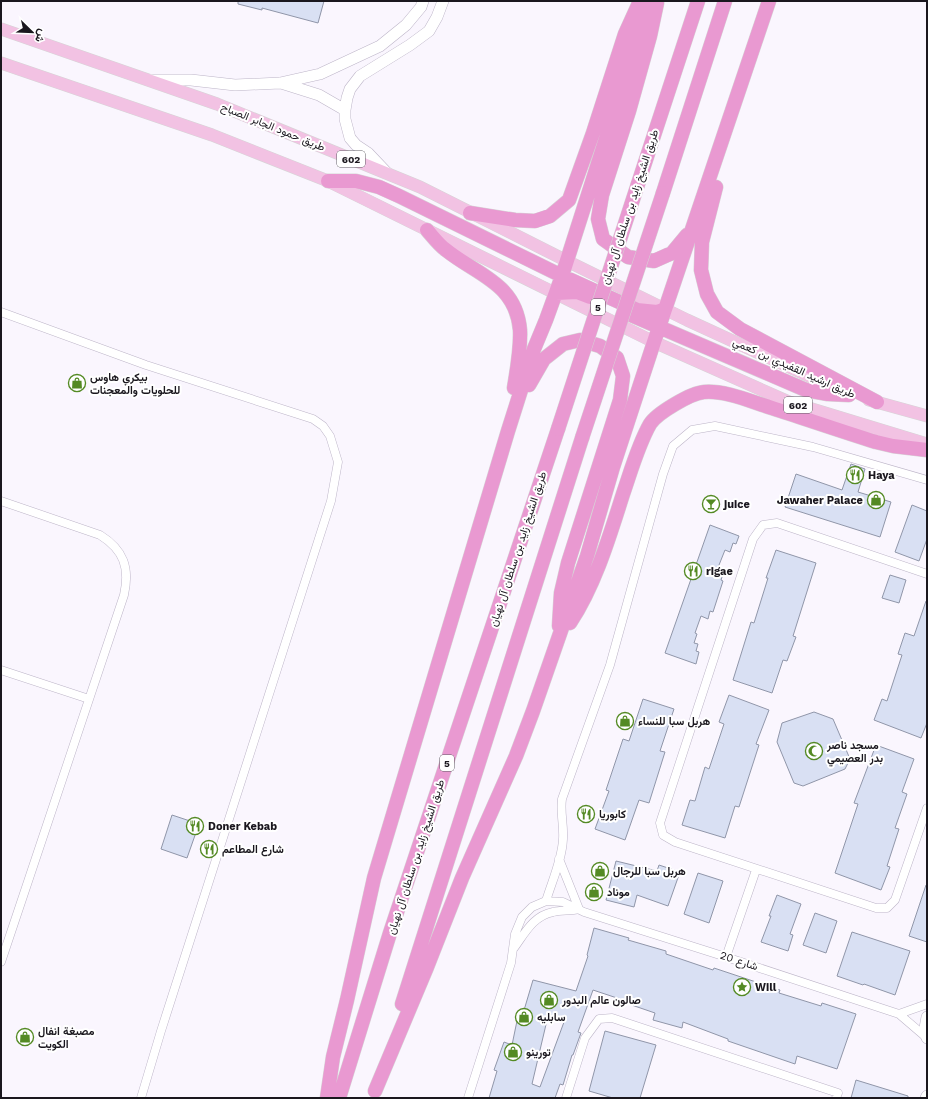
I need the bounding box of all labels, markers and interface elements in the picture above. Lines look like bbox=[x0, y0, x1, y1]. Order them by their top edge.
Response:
north arrow bbox=[12, 12, 52, 52]
text: ش bbox=[32, 27, 49, 44]
street label: طريق حمود الجابر الصباح bbox=[219, 100, 327, 155]
street label: طريق الشيخ زايد بن سلطان آل نهيان bbox=[599, 128, 662, 286]
road number: 602 bbox=[337, 151, 365, 167]
road number: 5 bbox=[591, 299, 605, 315]
street label: طريق ارشيد القفيدي بن كعمي bbox=[730, 335, 857, 404]
place label: بيكري هاوس للحلويات والمعجنات bbox=[90, 371, 180, 397]
shop icon: بيكري هاوس للحلويات والمعجنات bbox=[67, 373, 87, 393]
road number: 602 bbox=[784, 397, 812, 413]
restaurant icon: Haya bbox=[845, 465, 865, 485]
place label: Haya bbox=[868, 469, 895, 482]
street label: طريق الشيخ زايد بن سلطان آل نهيان bbox=[487, 470, 550, 628]
shop icon: Jawaher Palace bbox=[866, 490, 886, 510]
bar icon: juice bbox=[701, 494, 721, 514]
place label: Jawaher Palace bbox=[777, 494, 863, 507]
place label: juice bbox=[722, 498, 750, 511]
restaurant icon: rigae bbox=[683, 561, 703, 581]
place label: rigae bbox=[706, 565, 733, 578]
shop icon: هربل سبا للنساء bbox=[615, 711, 635, 731]
place label: هربل سبا للنساء bbox=[638, 715, 710, 728]
place label: مسجد ناصر بدر العصيمي bbox=[826, 739, 883, 767]
mosque icon: مسجد ناصر بدر العصيمي bbox=[804, 741, 824, 761]
road number: 5 bbox=[440, 755, 454, 771]
street label: طريق الشيخ زايد بن سلطان آل نهيان bbox=[385, 778, 448, 936]
restaurant icon: كابوريا bbox=[576, 804, 596, 824]
place label: كابوريا bbox=[599, 808, 626, 821]
restaurant icon: Doner Kebab bbox=[185, 816, 205, 836]
place label: Doner Kebab bbox=[208, 820, 277, 833]
restaurant icon: شارع المطاعم bbox=[199, 839, 219, 859]
place label: شارع المطاعم bbox=[222, 843, 284, 857]
shop icon: هربل سبا للرجال bbox=[590, 861, 610, 881]
place label: هربل سبا للرجال bbox=[613, 865, 686, 878]
shop icon: موناد bbox=[584, 882, 604, 902]
place label: موناد bbox=[607, 886, 630, 899]
street label: شارع 20 bbox=[718, 949, 760, 974]
place icon: Will bbox=[732, 977, 752, 997]
place label: Will bbox=[755, 981, 777, 994]
shop icon: صالون عالم البدور bbox=[539, 990, 559, 1010]
place label: صالون عالم البدور bbox=[561, 994, 641, 1008]
shop icon: سابليه bbox=[514, 1007, 534, 1027]
place label: سابليه bbox=[537, 1011, 566, 1024]
place label: مصبغة انفال الكويت bbox=[38, 1025, 94, 1051]
shop icon: مصبغة انفال الكويت bbox=[15, 1027, 35, 1047]
shop icon: تورينو bbox=[503, 1042, 523, 1062]
place label: تورينو bbox=[526, 1046, 551, 1059]

